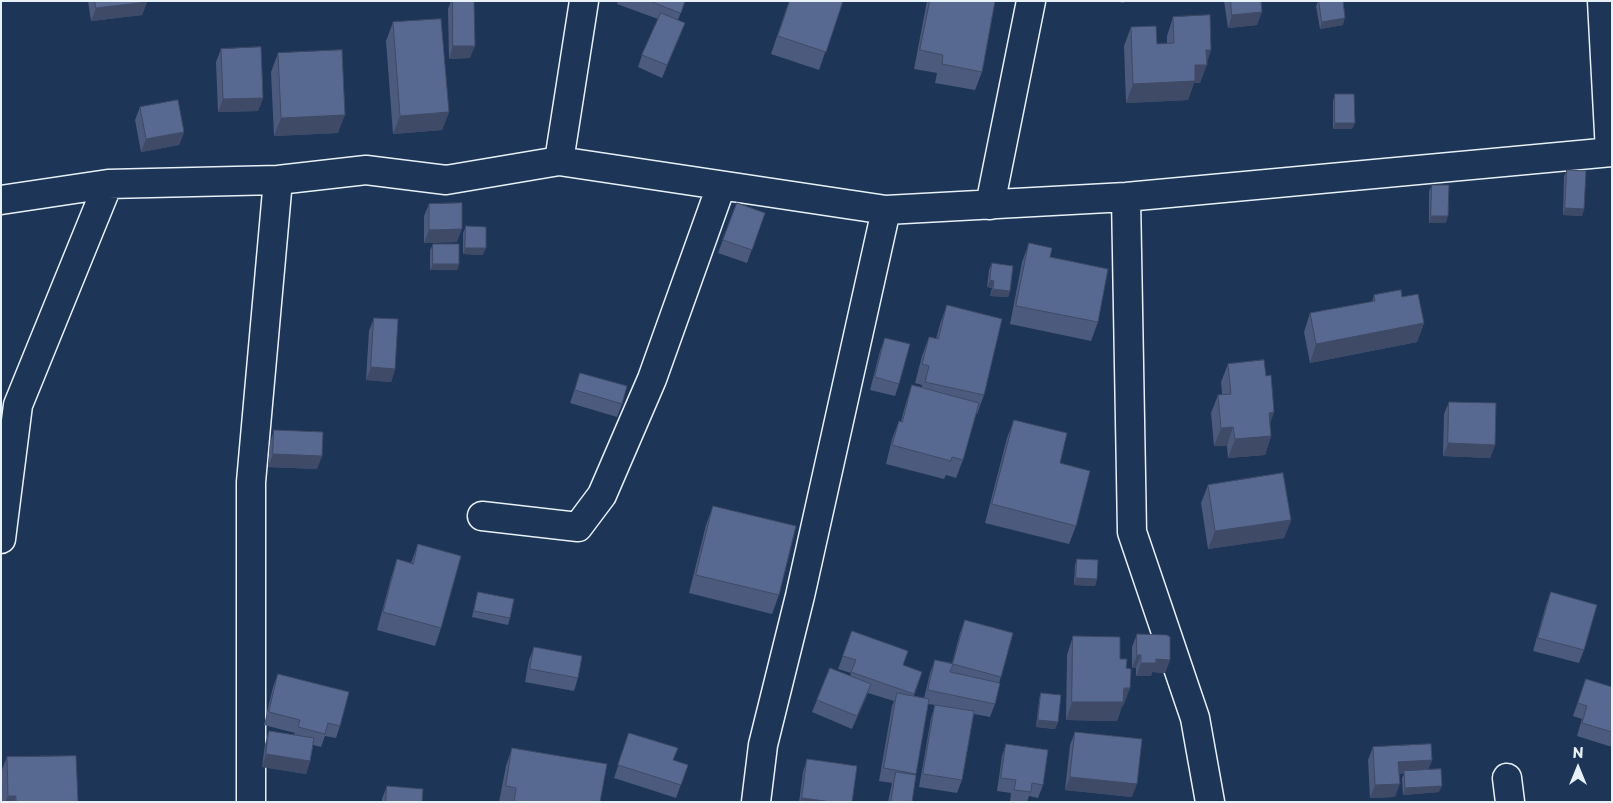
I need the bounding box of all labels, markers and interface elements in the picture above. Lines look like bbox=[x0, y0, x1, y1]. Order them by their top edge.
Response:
text: N bbox=[1572, 742, 1584, 763]
north arrow bbox=[1553, 743, 1603, 793]

